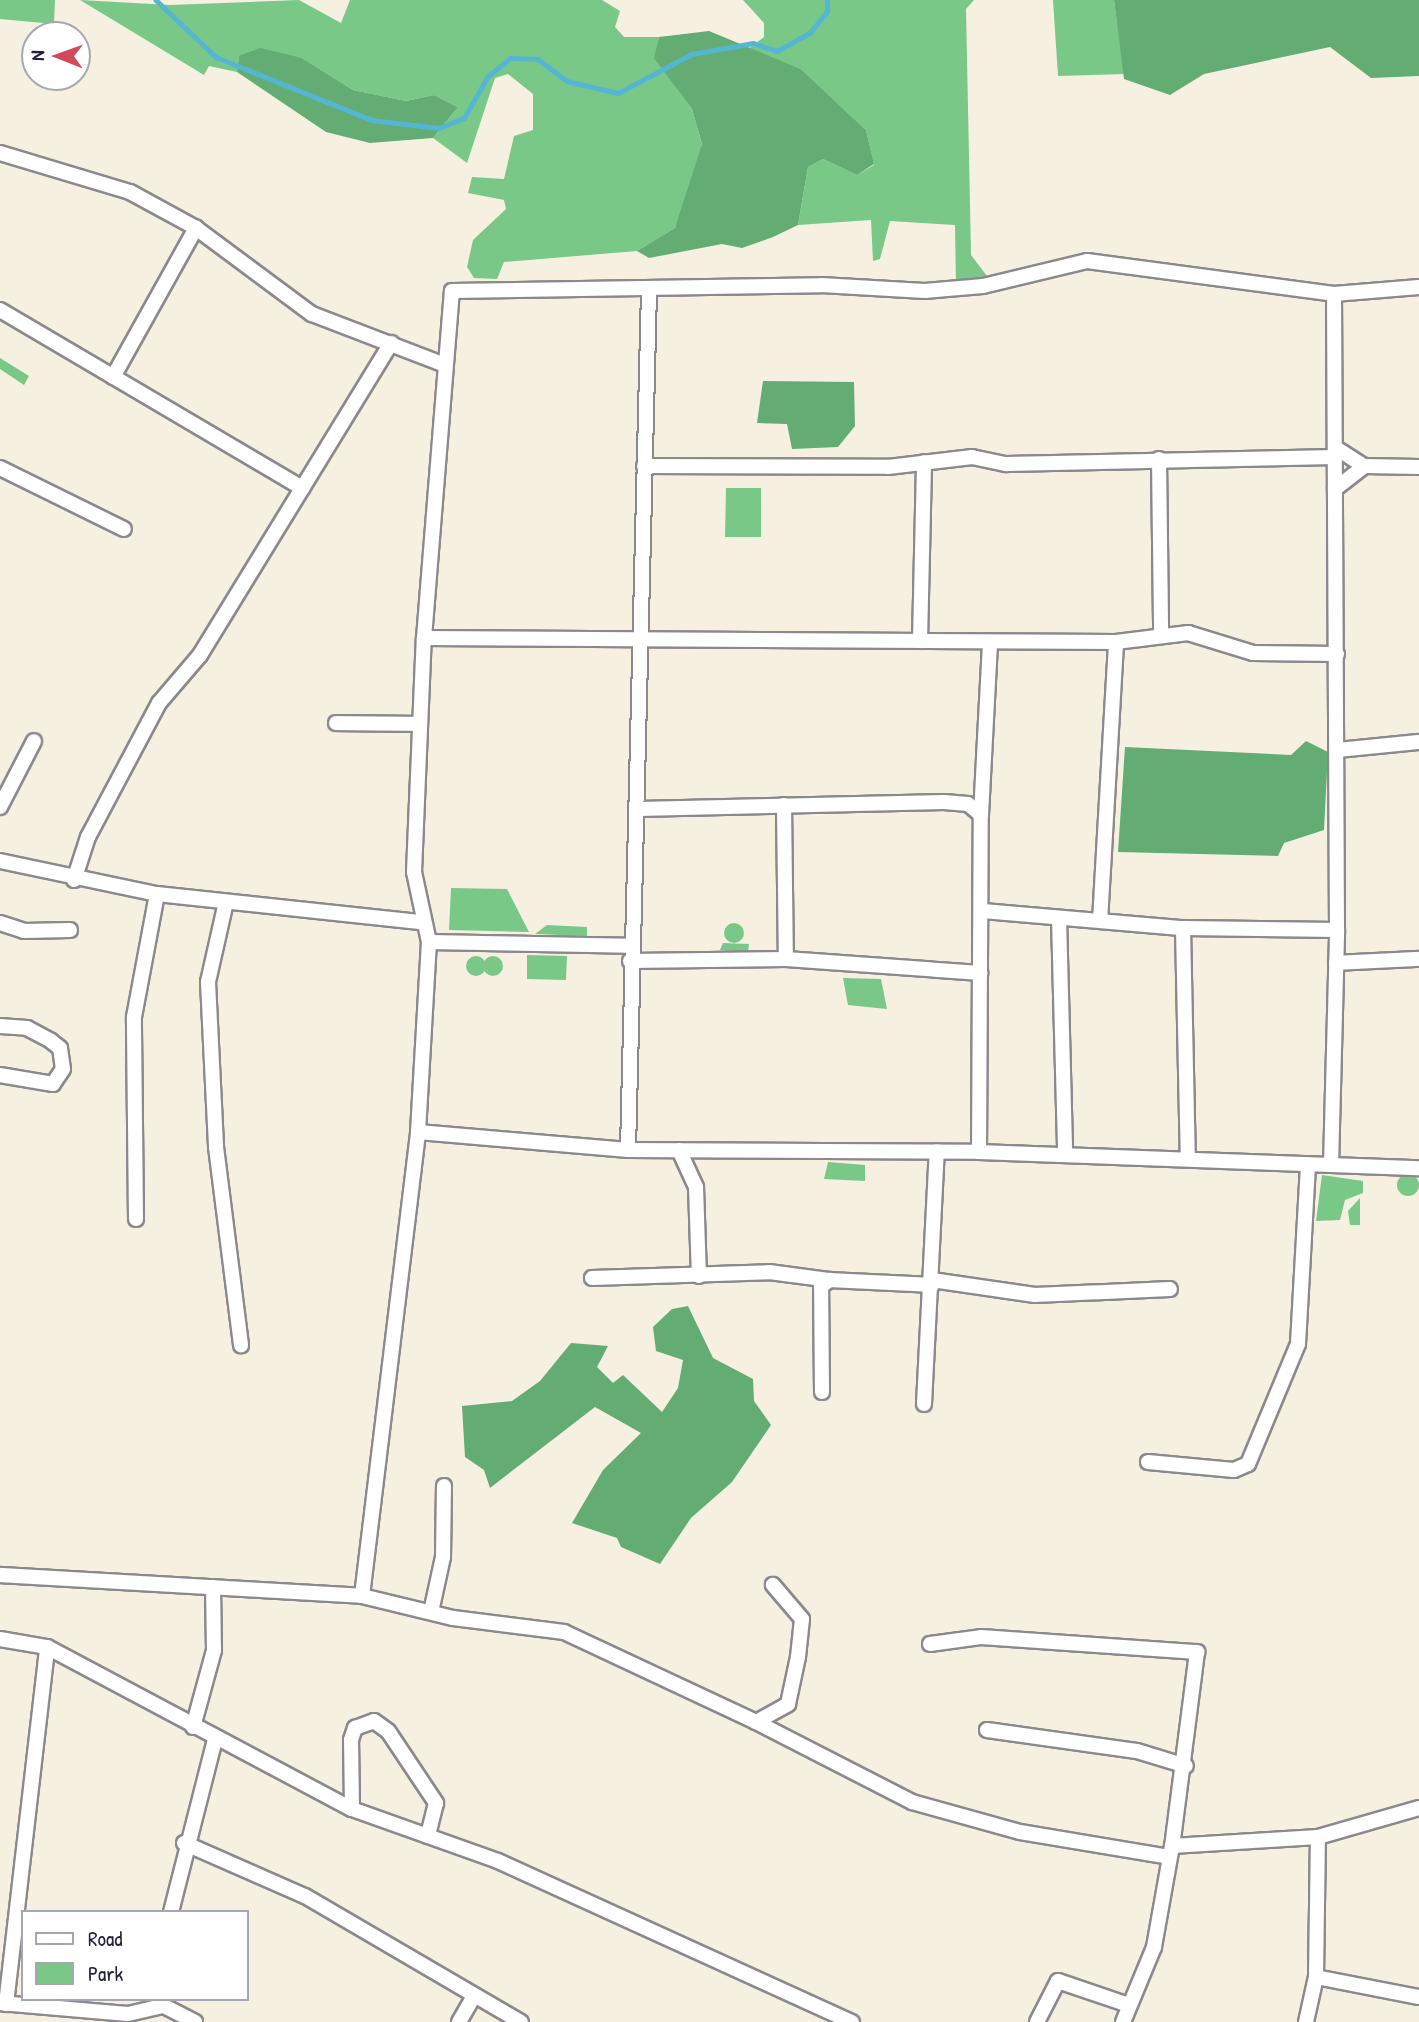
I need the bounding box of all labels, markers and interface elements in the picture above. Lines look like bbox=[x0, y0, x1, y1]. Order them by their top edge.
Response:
north arrow bbox=[21, 21, 91, 91]
text: N bbox=[24, 50, 50, 61]
legend bbox=[21, 1910, 248, 2001]
text: Road bbox=[88, 1924, 122, 1953]
text: Park bbox=[88, 1959, 123, 1988]

